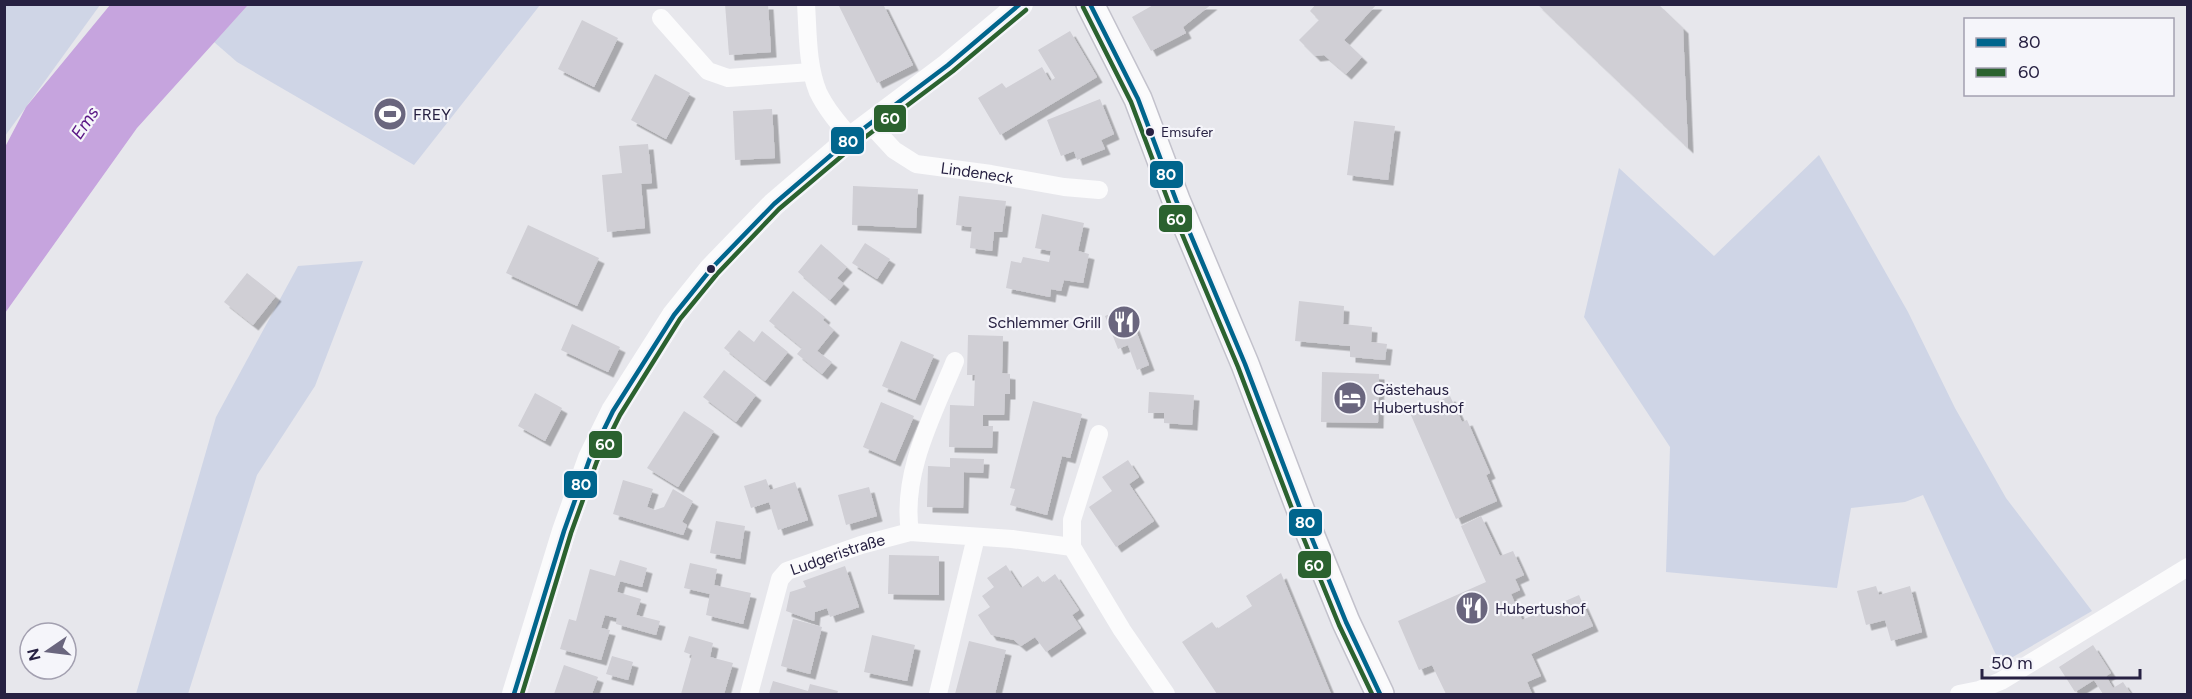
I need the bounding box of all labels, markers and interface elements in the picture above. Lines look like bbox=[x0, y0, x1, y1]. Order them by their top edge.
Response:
legend bbox=[1964, 18, 2174, 96]
text: 80 bbox=[2018, 31, 2041, 53]
text: 60 bbox=[2018, 61, 2040, 83]
sports icon: FREY bbox=[372, 96, 408, 132]
water label: Ems bbox=[66, 102, 104, 143]
line badge: 60 bbox=[873, 104, 907, 133]
place label: FREY bbox=[413, 105, 451, 124]
text: 60 bbox=[880, 109, 900, 128]
place label: Emsufer bbox=[1161, 124, 1213, 141]
line badge: 80 bbox=[830, 126, 865, 155]
marker: Emsufer bbox=[1144, 126, 1156, 138]
text: 80 bbox=[838, 132, 858, 151]
street label: Lindeneck bbox=[939, 158, 1015, 187]
line badge: 80 bbox=[1149, 160, 1184, 189]
text: 80 bbox=[1156, 165, 1176, 184]
line badge: 60 bbox=[1158, 204, 1193, 233]
text: 60 bbox=[1166, 210, 1186, 229]
unlabelled marker bbox=[705, 263, 717, 275]
restaurant icon: Schlemmer Grill bbox=[1106, 304, 1142, 340]
place label: Schlemmer Grill bbox=[988, 313, 1101, 332]
hotel icon: Gästehaus Hubertushof bbox=[1332, 380, 1368, 416]
place label: Gästehaus Hubertushof bbox=[1373, 380, 1464, 417]
line badge: 60 bbox=[588, 430, 623, 459]
text: 60 bbox=[595, 435, 615, 454]
line badge: 80 bbox=[563, 470, 598, 499]
text: 80 bbox=[571, 475, 591, 494]
line badge: 80 bbox=[1288, 508, 1323, 537]
text: 80 bbox=[1295, 513, 1315, 532]
street label: Ludgeristraße bbox=[787, 530, 887, 579]
line badge: 60 bbox=[1297, 550, 1332, 579]
text: 60 bbox=[1304, 556, 1324, 575]
restaurant icon: Hubertushof bbox=[1454, 590, 1490, 626]
place label: Hubertushof bbox=[1495, 599, 1586, 618]
north arrow bbox=[18, 621, 78, 681]
scale bar bbox=[1982, 642, 2140, 680]
text: N bbox=[23, 646, 45, 663]
text: 50 m bbox=[1991, 652, 2033, 674]

